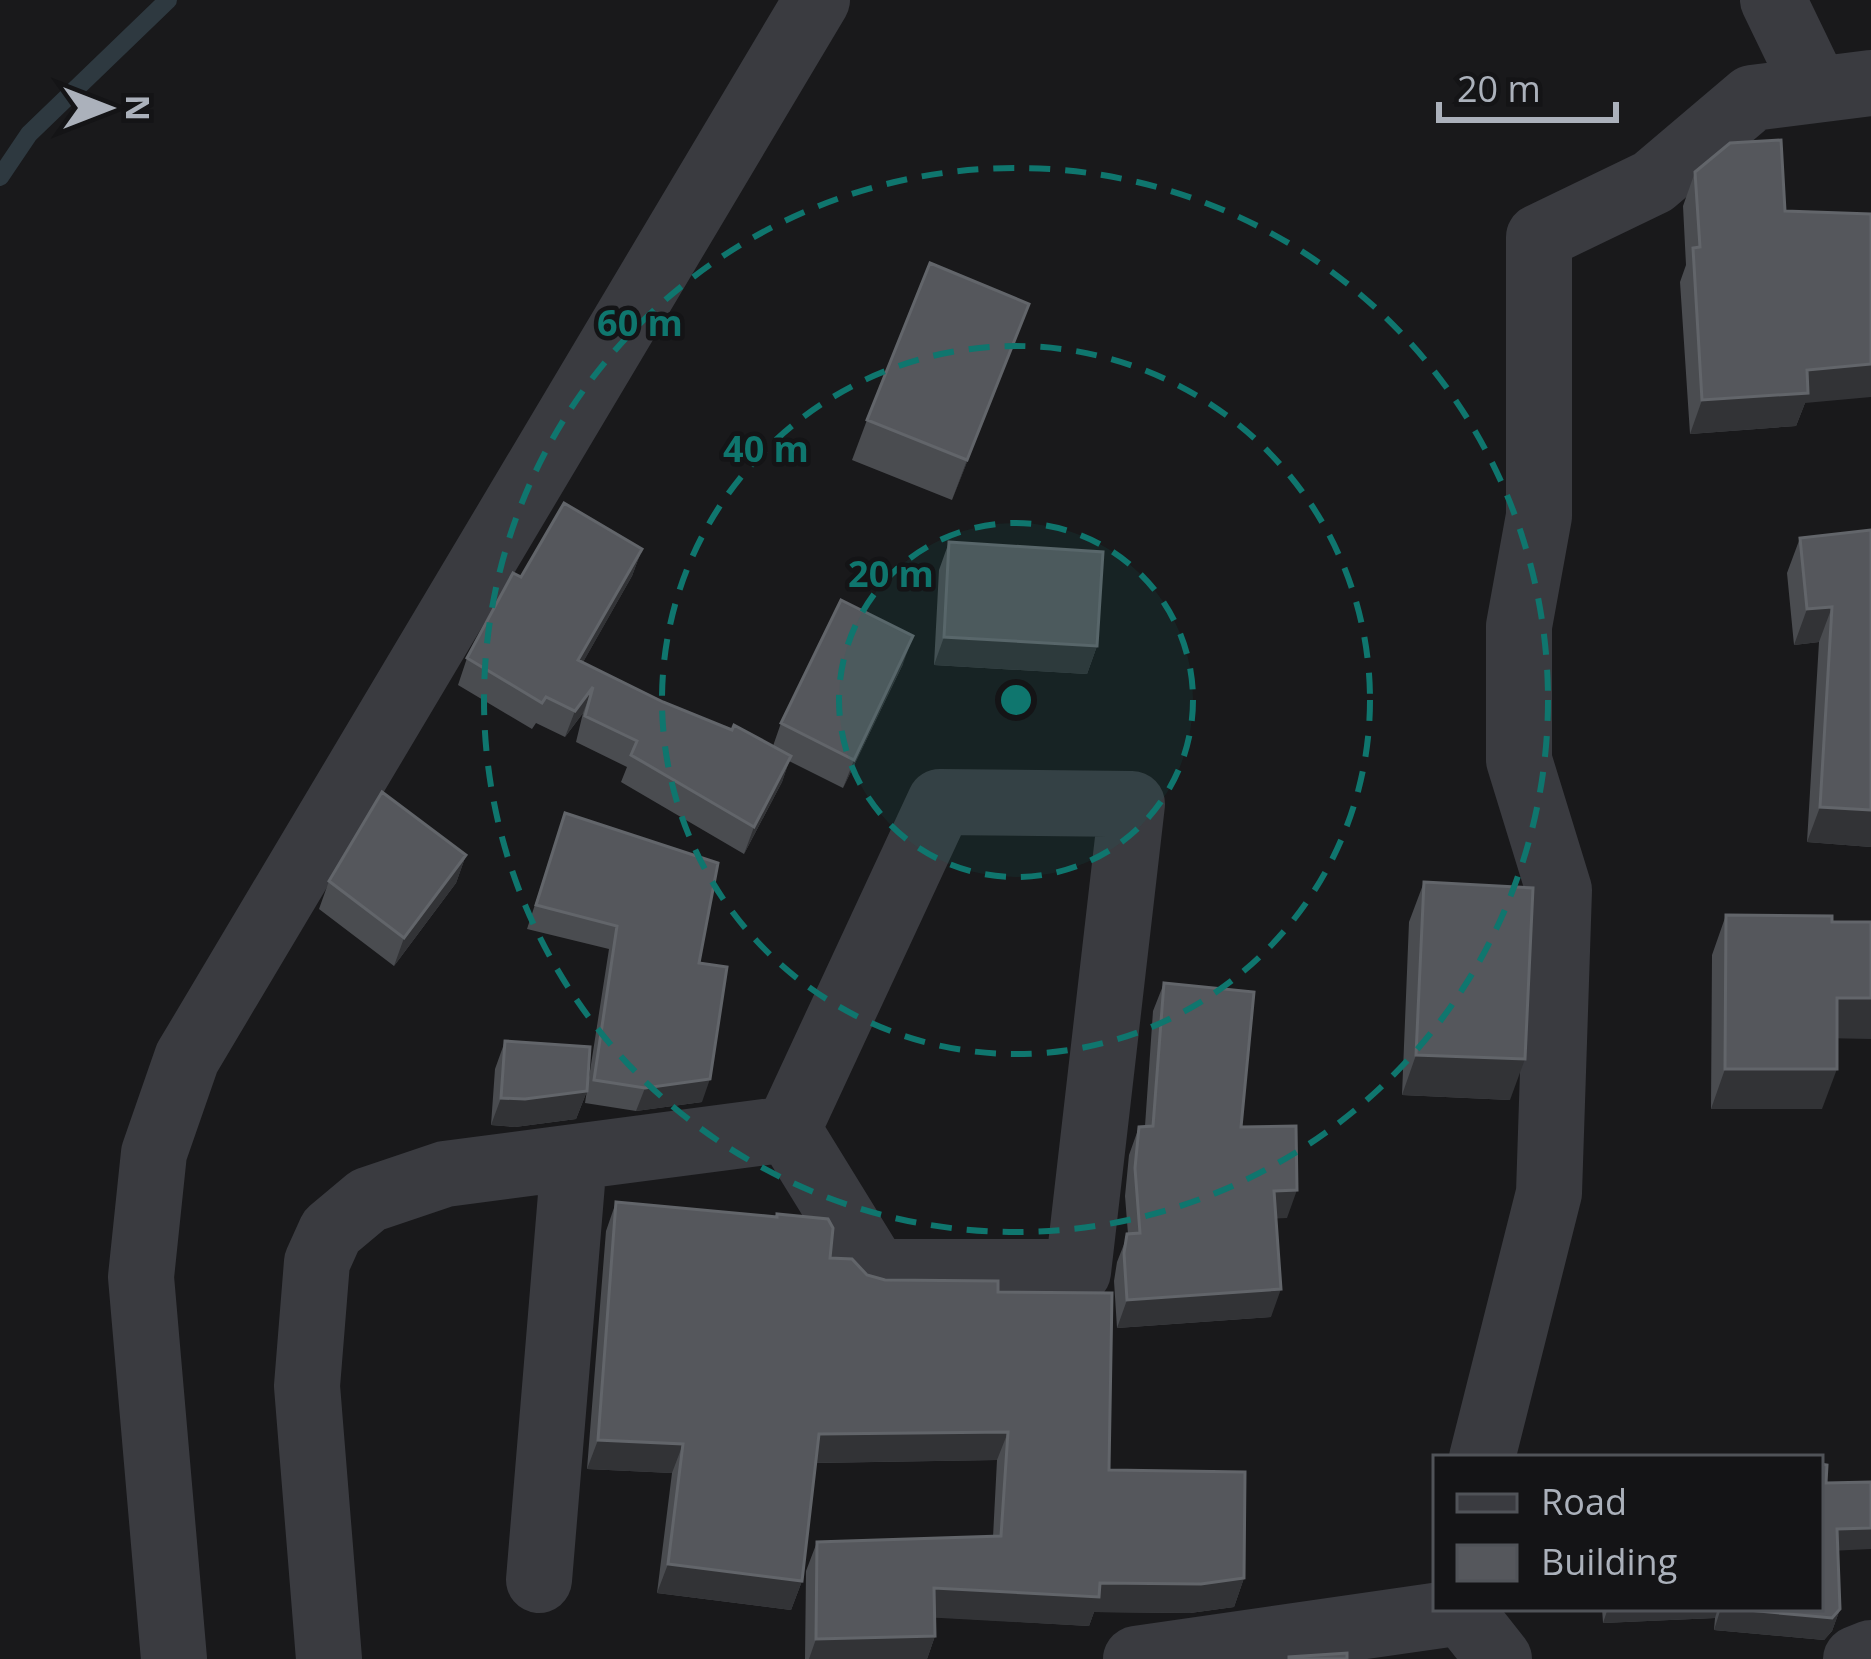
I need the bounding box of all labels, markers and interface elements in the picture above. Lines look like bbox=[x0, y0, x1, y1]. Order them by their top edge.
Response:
north arrow bbox=[48, 48, 168, 168]
scale bar bbox=[1439, 48, 1616, 122]
text: 20 m bbox=[1457, 64, 1541, 113]
text: N bbox=[116, 95, 161, 121]
text: 60 m bbox=[597, 298, 683, 347]
text: 40 m bbox=[723, 424, 809, 473]
text: 20 m bbox=[848, 549, 934, 598]
centre of rings bbox=[995, 679, 1037, 721]
legend bbox=[1433, 1455, 1823, 1611]
text: Road bbox=[1541, 1477, 1627, 1526]
text: Building bbox=[1541, 1537, 1677, 1586]

